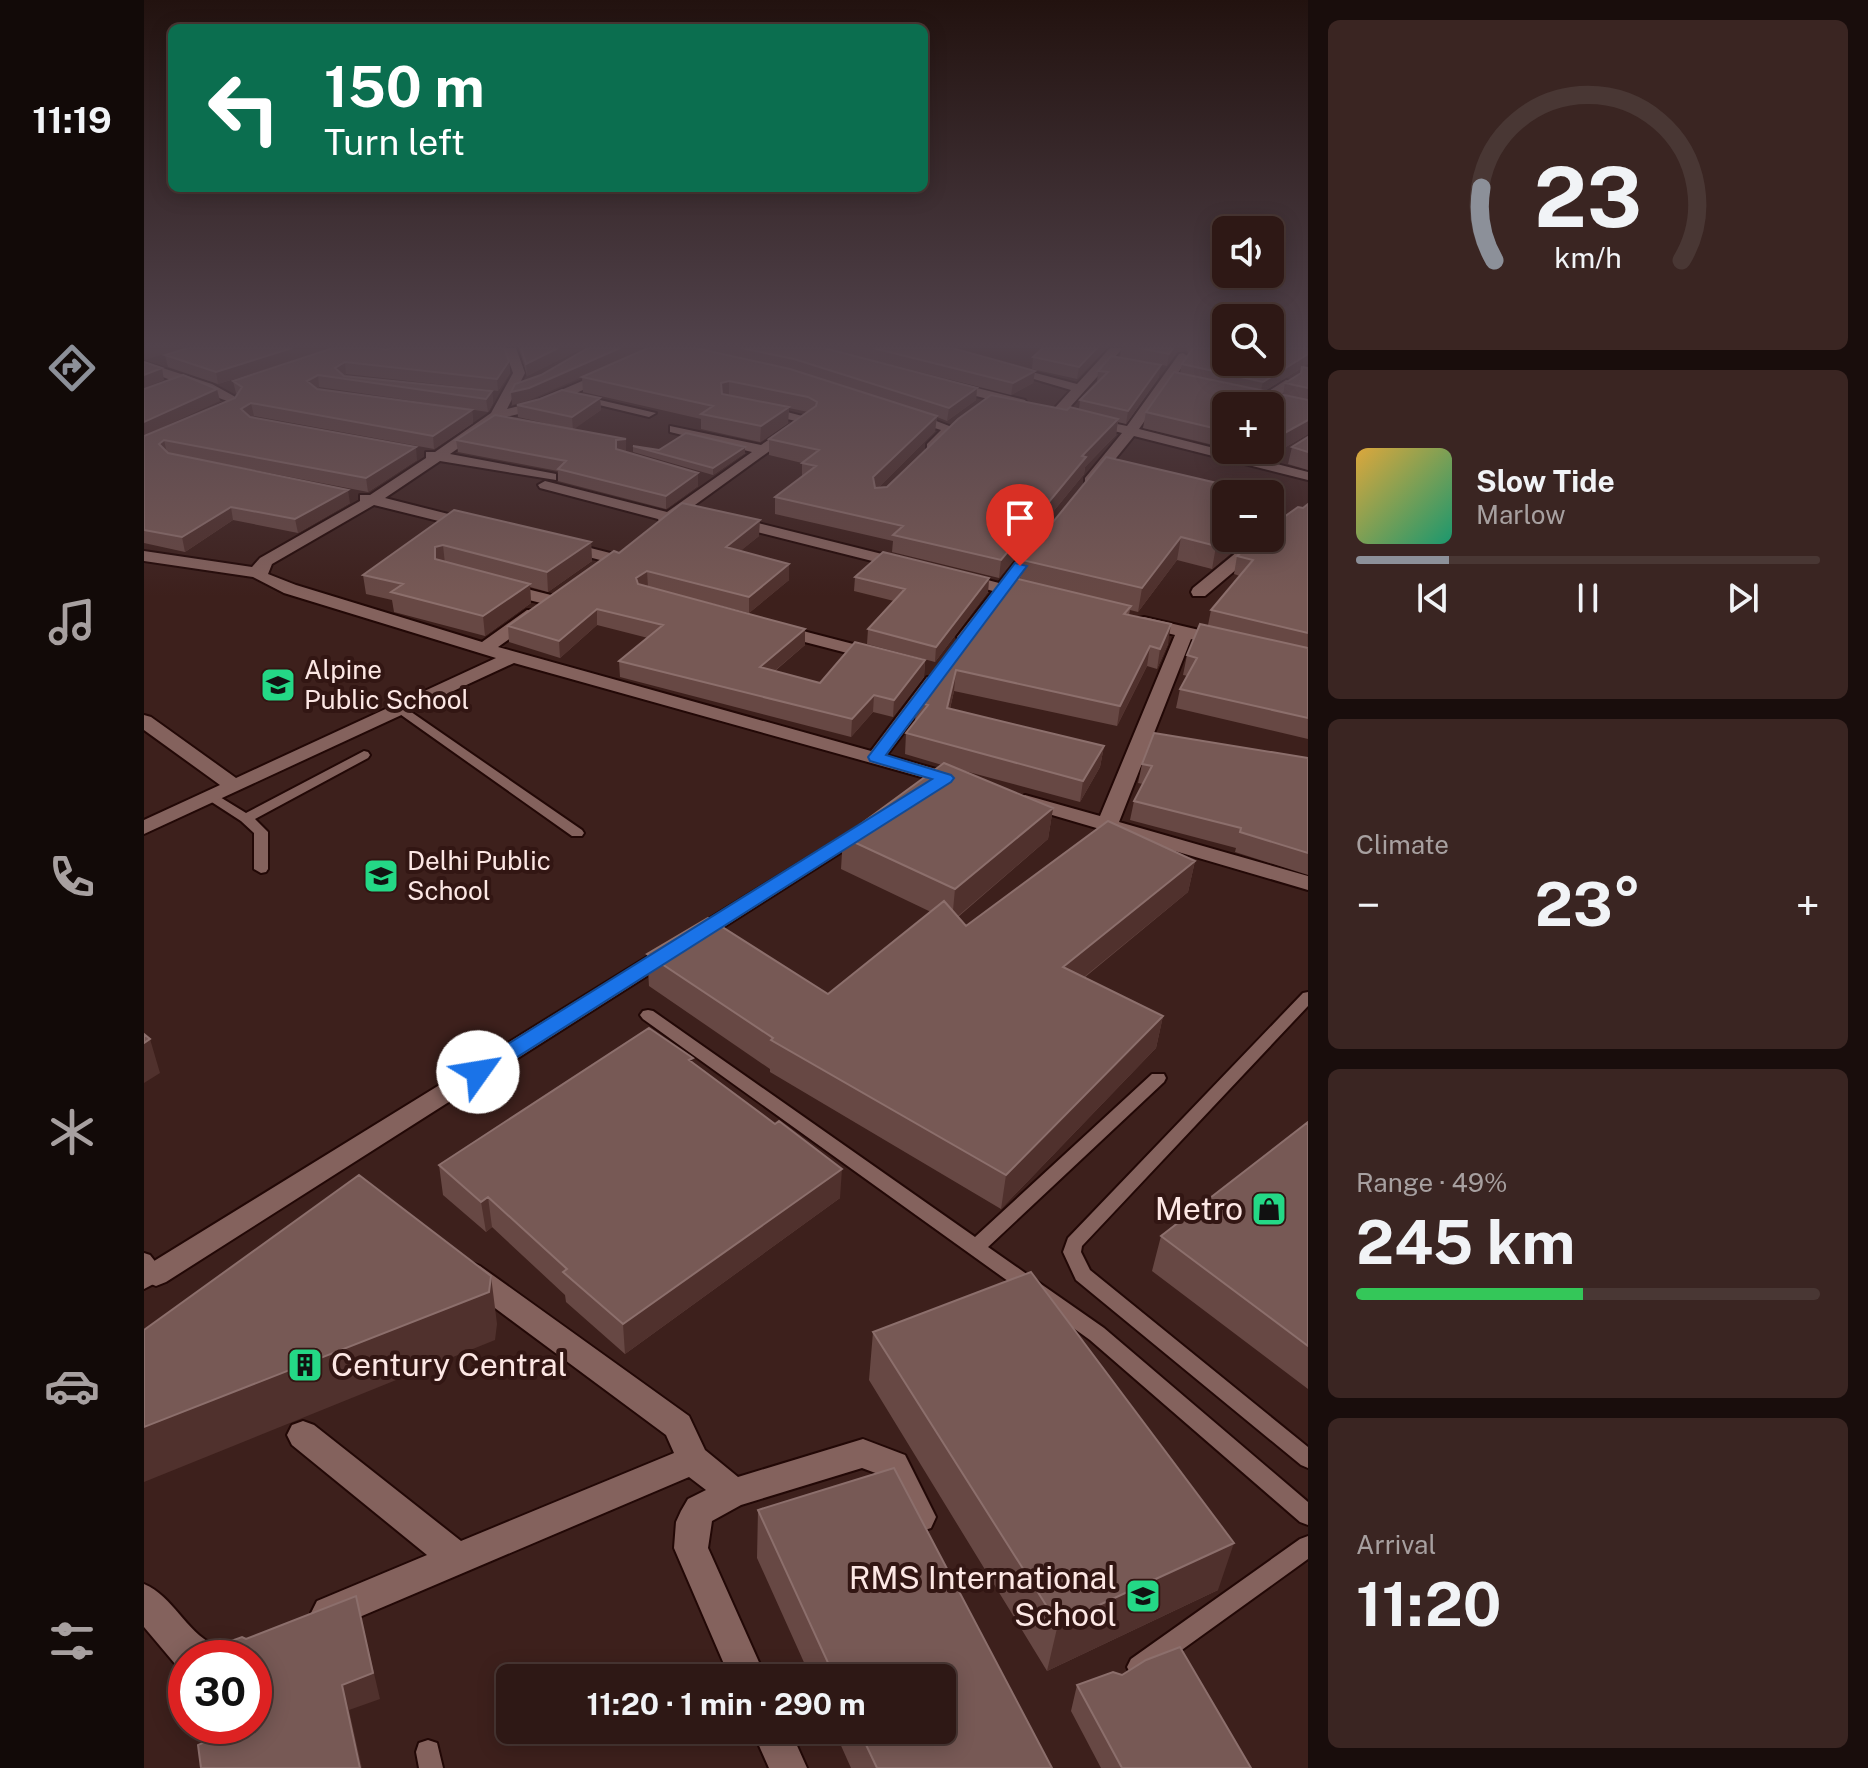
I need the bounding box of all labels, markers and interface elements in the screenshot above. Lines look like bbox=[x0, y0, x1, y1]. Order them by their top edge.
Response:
text: 150 m bbox=[324, 54, 485, 120]
icon: left bbox=[192, 56, 296, 160]
text: 11:19 bbox=[32, 99, 112, 141]
text: Turn left bbox=[324, 121, 465, 163]
text: 23 bbox=[1534, 147, 1642, 245]
map controls bbox=[1212, 216, 1284, 552]
button: sound bbox=[1212, 216, 1284, 288]
text: km/h bbox=[1554, 241, 1622, 274]
button: search bbox=[1212, 304, 1284, 376]
icon: directions bbox=[44, 340, 100, 396]
button: + bbox=[1212, 392, 1284, 464]
text: Slow Tide bbox=[1476, 463, 1615, 499]
button: − bbox=[1212, 480, 1284, 552]
pin bbox=[986, 484, 1054, 566]
icon: arrive bbox=[998, 496, 1042, 540]
text: Marlow bbox=[1476, 499, 1566, 530]
icon: previous bbox=[1411, 576, 1455, 620]
icon: pause bbox=[1566, 576, 1610, 620]
icon: next bbox=[1721, 576, 1765, 620]
icon: music bbox=[44, 594, 100, 650]
place label: Alpine Public School bbox=[304, 654, 469, 715]
school or university icon: Alpine Public School bbox=[259, 666, 297, 704]
text: Climate bbox=[1356, 829, 1449, 860]
place label: Delhi Public School bbox=[407, 845, 551, 906]
icon: phone bbox=[44, 849, 100, 905]
school or university icon: Delhi Public School bbox=[362, 857, 400, 895]
text: 23° bbox=[1535, 869, 1641, 940]
text: − bbox=[1356, 879, 1380, 931]
text: + bbox=[1796, 879, 1820, 931]
position arrow bbox=[436, 1030, 520, 1114]
icon: climate bbox=[44, 1104, 100, 1160]
text: Range · 49% bbox=[1356, 1167, 1508, 1198]
place label: Metro bbox=[1155, 1190, 1243, 1227]
shop icon: Metro bbox=[1250, 1190, 1288, 1228]
text: 245 km bbox=[1356, 1207, 1575, 1278]
building icon: Century Central bbox=[286, 1346, 324, 1384]
place label: Century Central bbox=[331, 1346, 567, 1383]
icon: car bbox=[44, 1358, 100, 1414]
text: Arrival bbox=[1356, 1529, 1436, 1560]
place label: RMS International School bbox=[849, 1559, 1117, 1633]
text: 11:20 bbox=[1356, 1569, 1502, 1640]
school or university icon: RMS International School bbox=[1124, 1577, 1162, 1615]
icon: filters bbox=[44, 1613, 100, 1669]
speed limit sign: 30 bbox=[168, 1640, 272, 1744]
text: 11:20 · 1 min · 290 m bbox=[586, 1686, 866, 1722]

